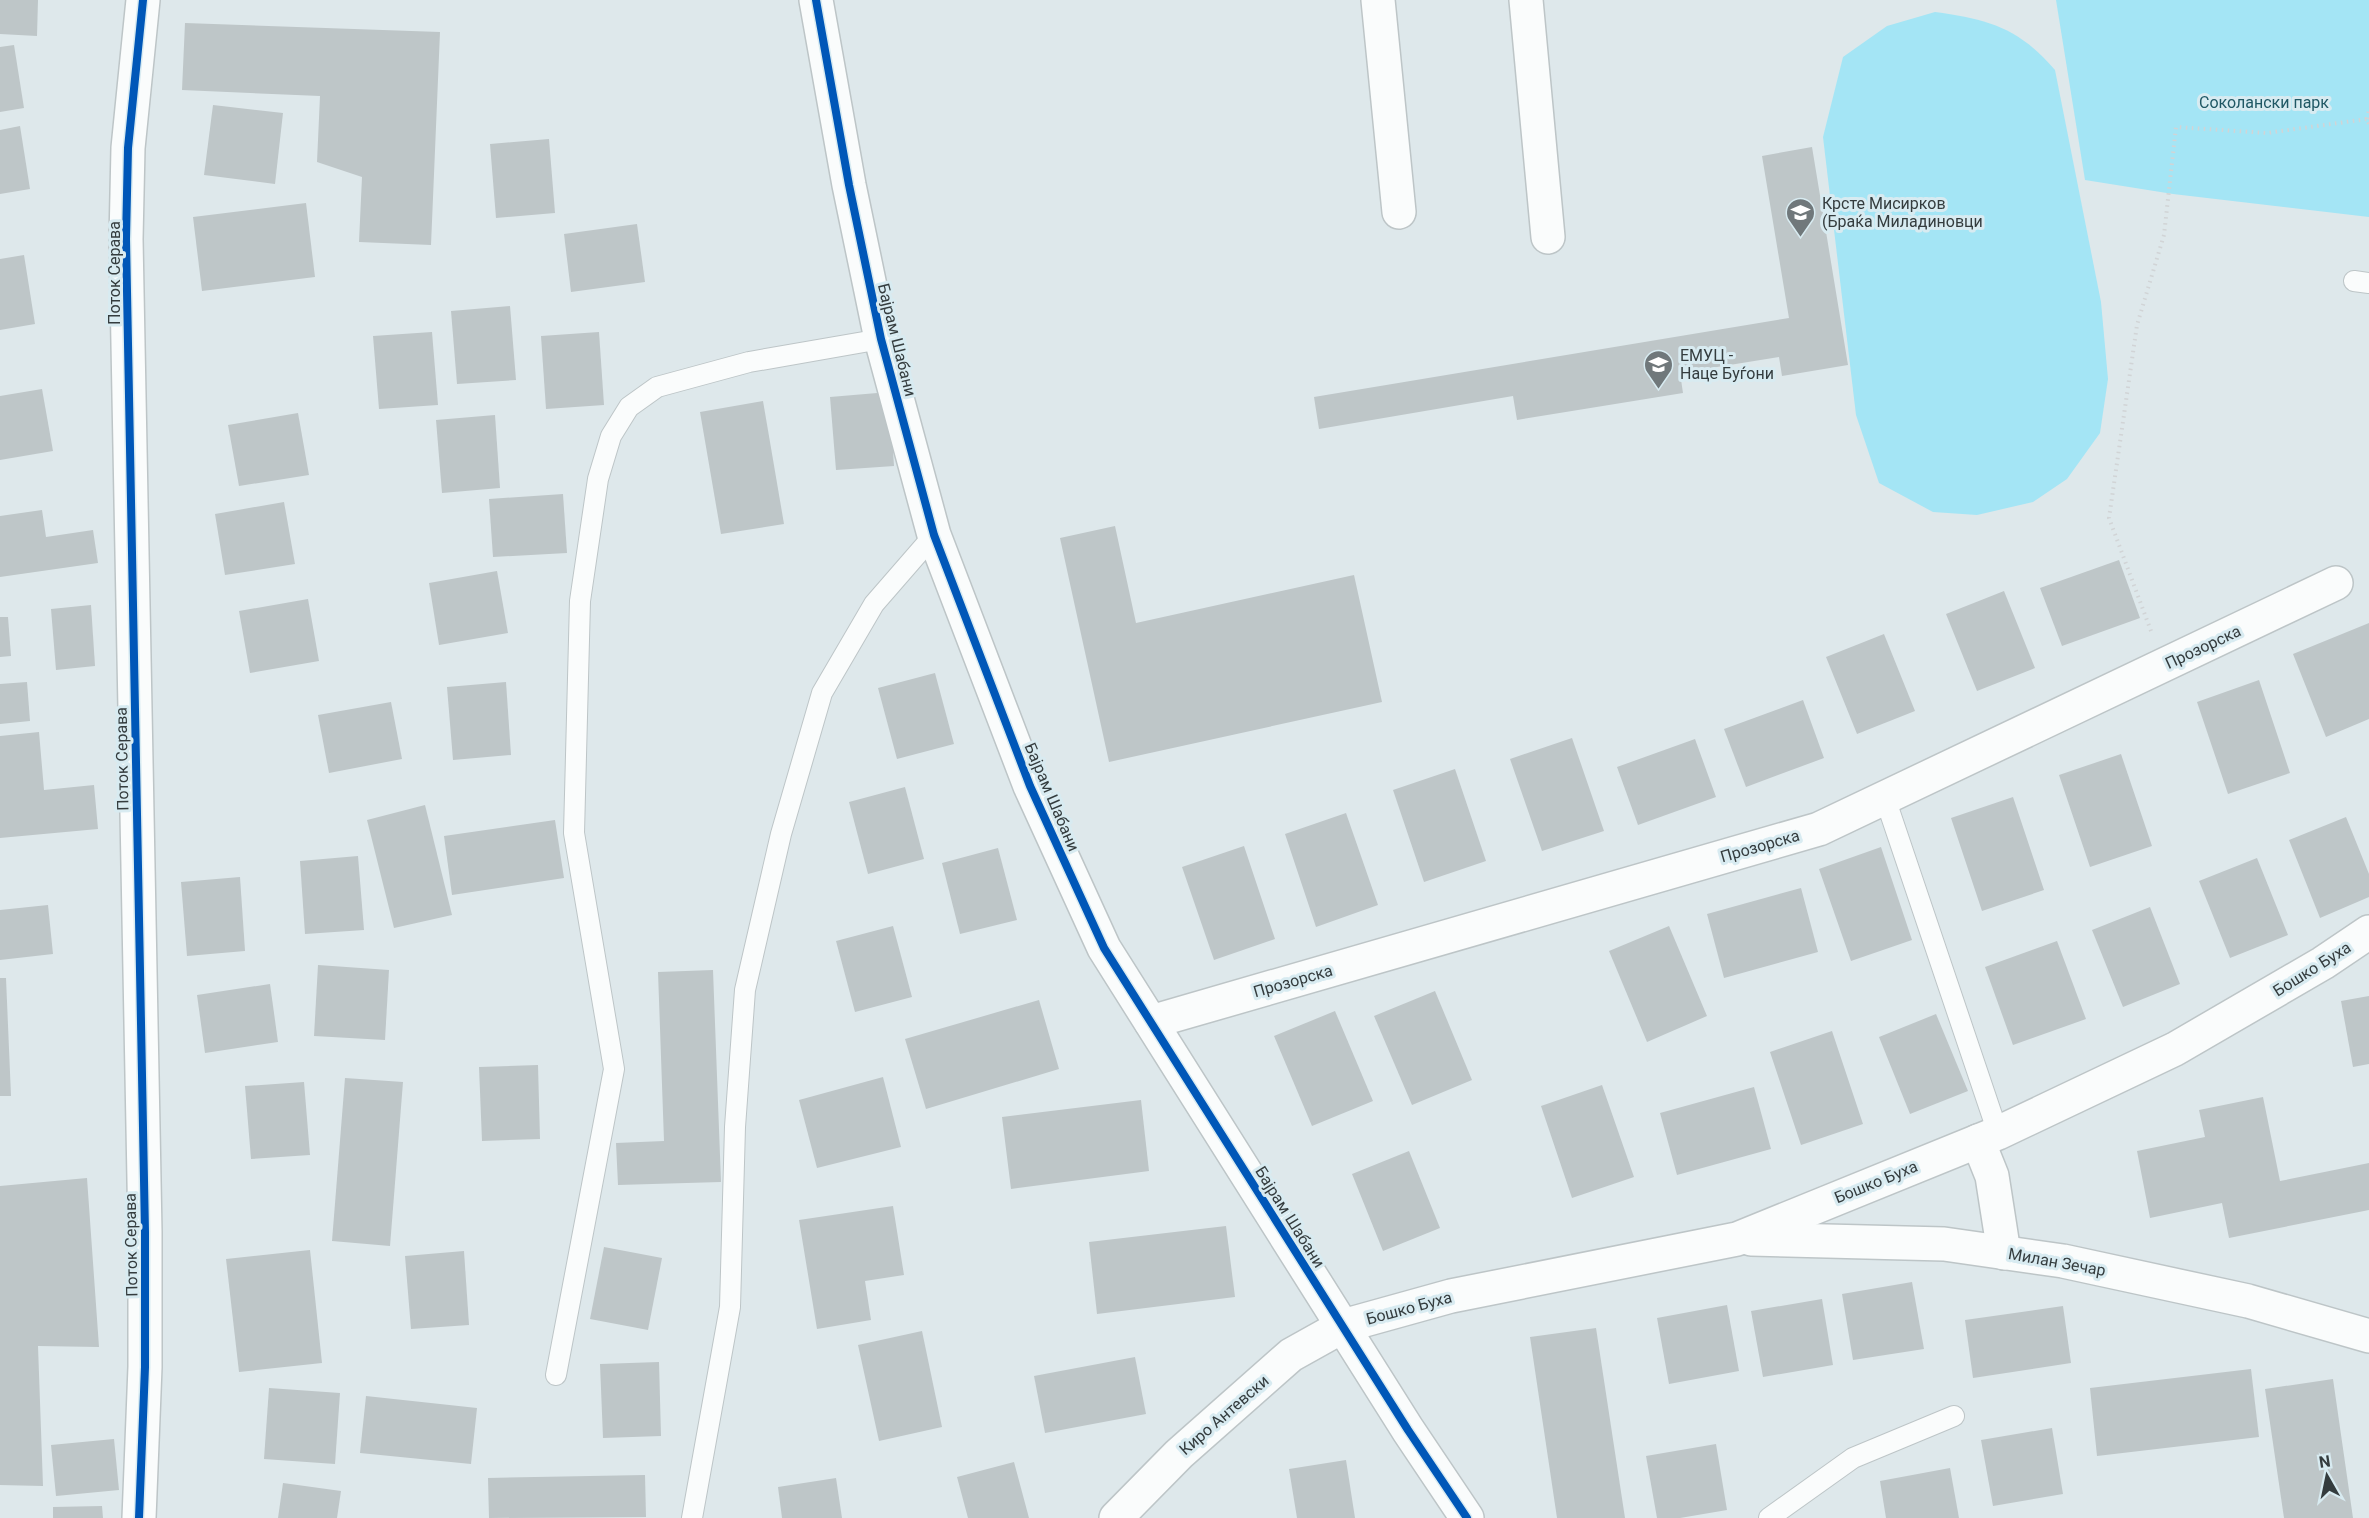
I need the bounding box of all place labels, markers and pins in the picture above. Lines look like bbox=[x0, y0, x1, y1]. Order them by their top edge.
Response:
place label: Крсте Мисирков (Браќа Миладиновци bbox=[1822, 194, 1983, 231]
school or university icon: Крсте Мисирков (Браќа Миладиновци bbox=[1785, 196, 1817, 238]
place label: ЕМУЦ - Наце Буѓони bbox=[1680, 346, 1774, 383]
school or university icon: ЕМУЦ - Наце Буѓони bbox=[1643, 348, 1675, 390]

